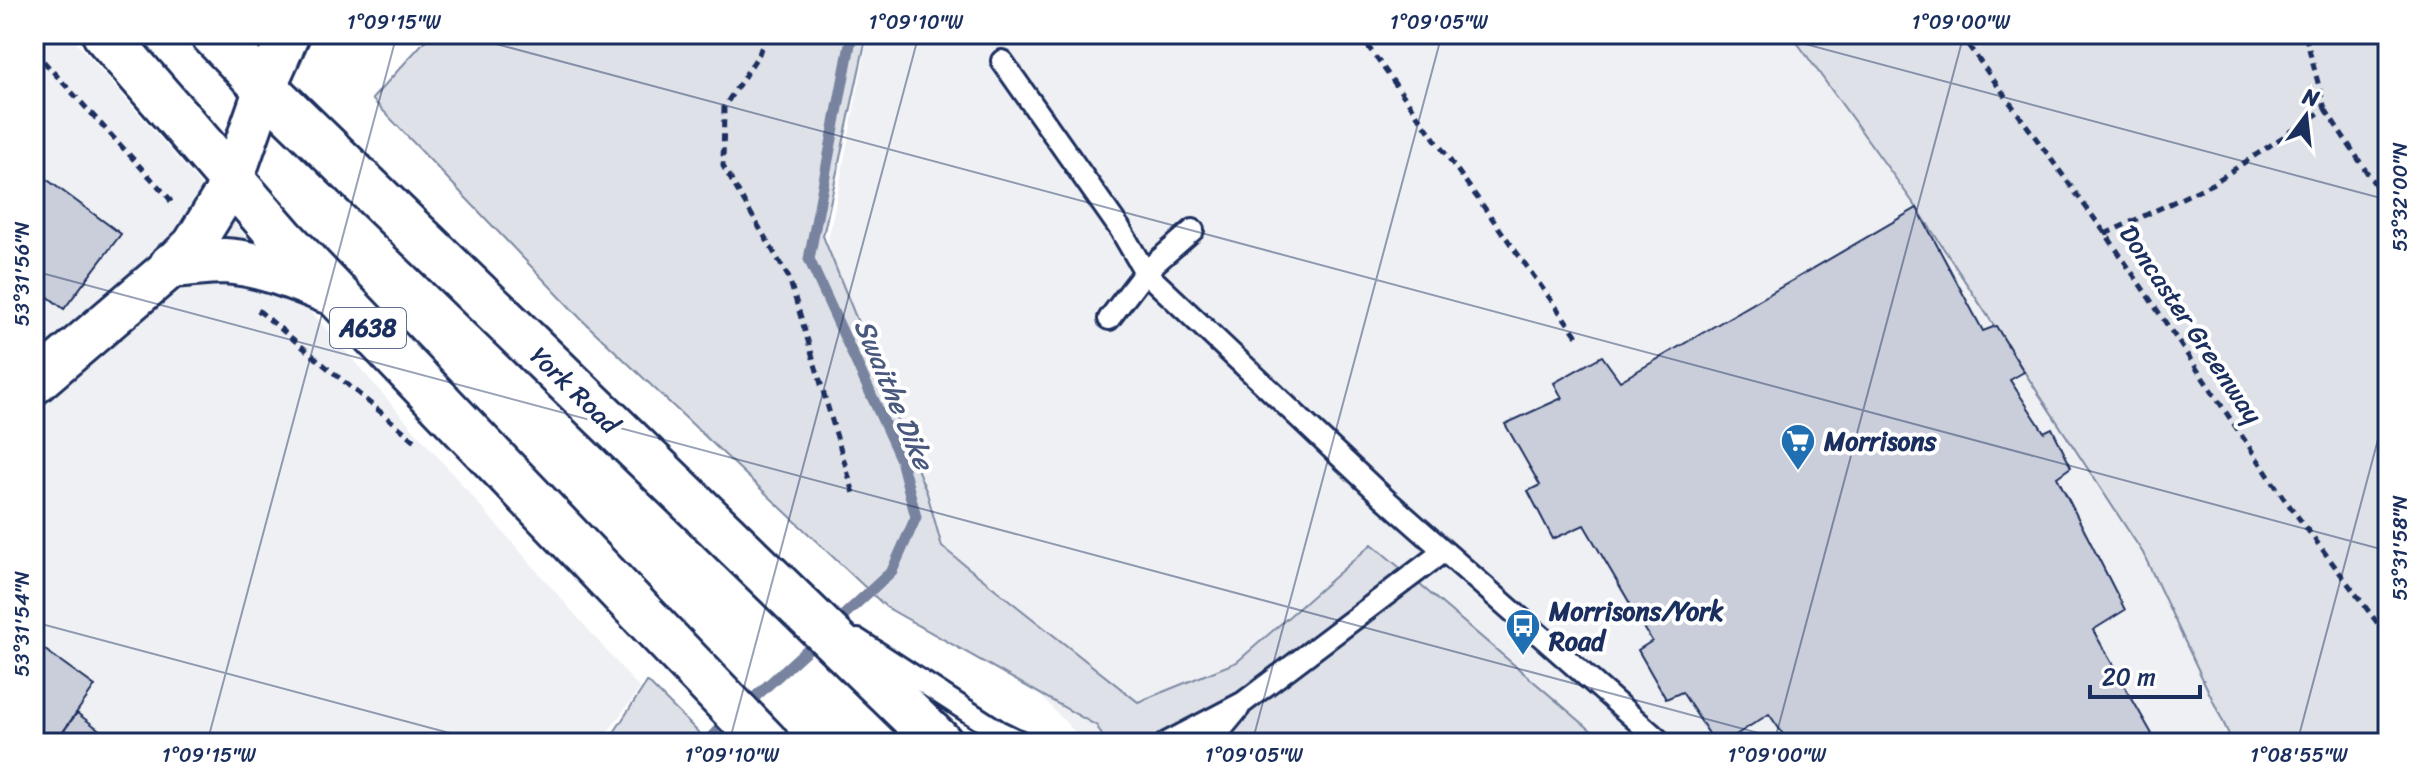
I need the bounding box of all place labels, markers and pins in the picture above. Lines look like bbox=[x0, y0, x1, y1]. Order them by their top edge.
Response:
place label: Morrisons bbox=[1823, 418, 1937, 464]
supermarket icon: Morrisons bbox=[1779, 422, 1817, 472]
place label: Morrisons/York Road bbox=[1548, 588, 1724, 664]
bus stop icon: Morrisons/York Road bbox=[1504, 607, 1542, 657]

